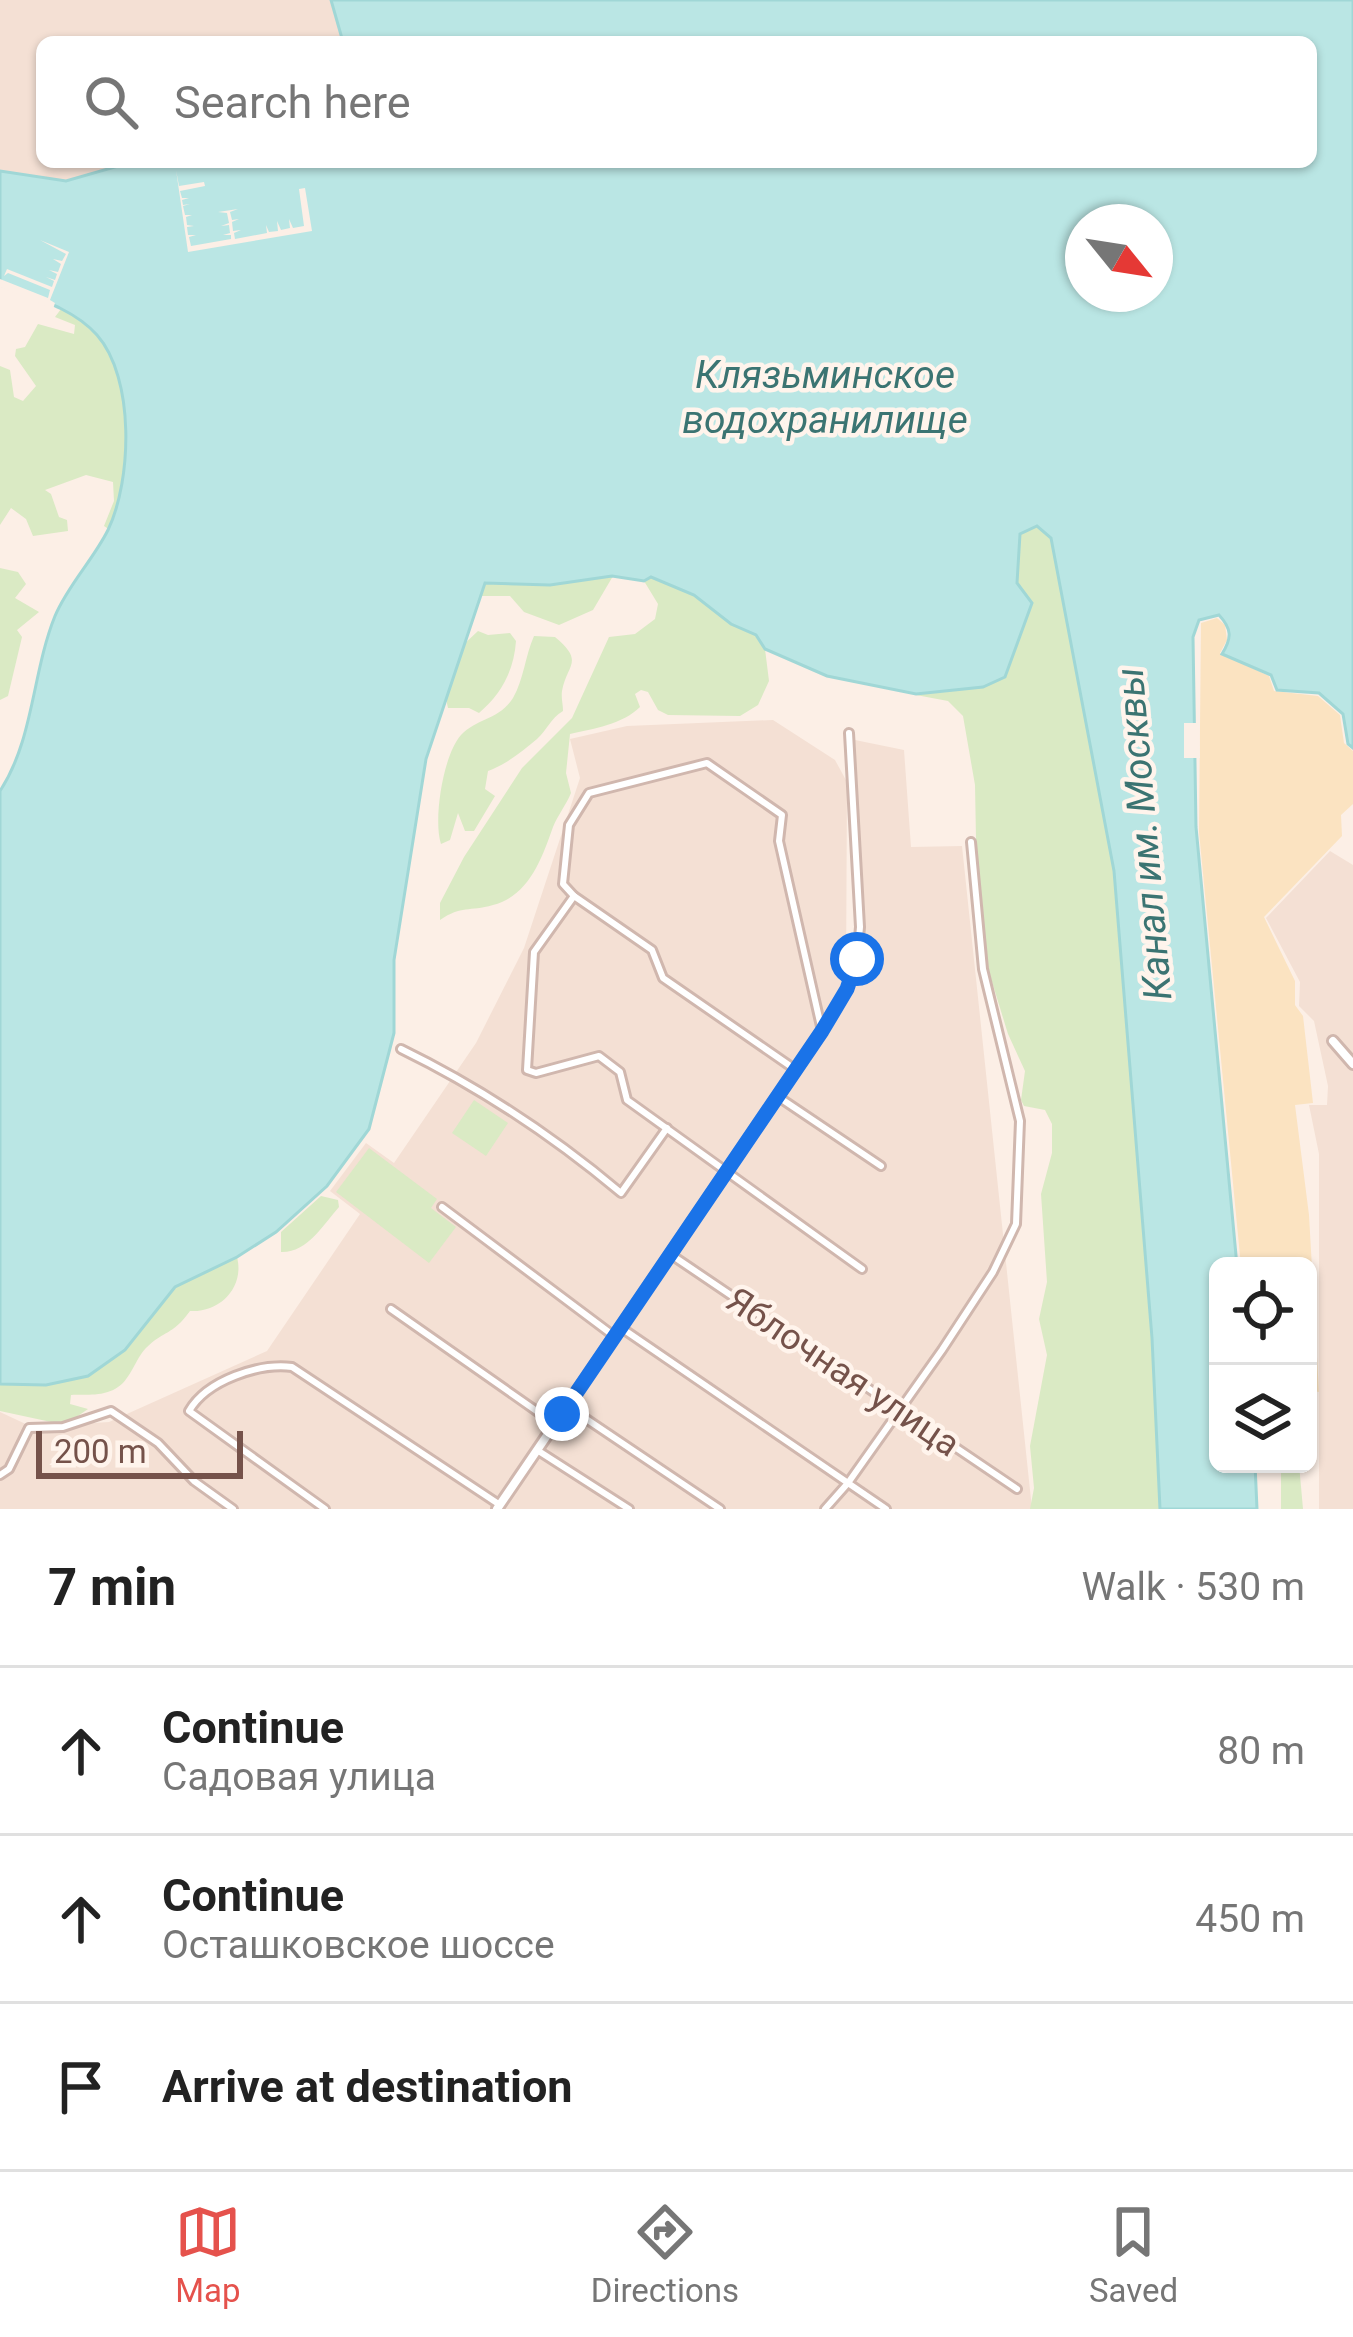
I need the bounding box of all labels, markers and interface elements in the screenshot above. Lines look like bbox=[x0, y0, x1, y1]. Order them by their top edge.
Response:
search box bbox=[36, 36, 1317, 168]
icon: search bbox=[78, 69, 144, 135]
text: Search here bbox=[174, 76, 411, 129]
north arrow bbox=[1065, 204, 1173, 312]
water label: Клязьминское водохранилище bbox=[682, 352, 968, 443]
water label: Канал им. Москвы bbox=[1107, 666, 1181, 1002]
route start bbox=[830, 932, 884, 986]
map controls bbox=[1209, 1257, 1317, 1473]
button: locate bbox=[1209, 1257, 1317, 1365]
street label: Яблочная улица bbox=[719, 1279, 967, 1465]
button: layers bbox=[1209, 1365, 1317, 1473]
route end bbox=[535, 1387, 589, 1441]
scale bar bbox=[36, 1425, 243, 1478]
text: 200 m bbox=[54, 1432, 147, 1471]
text: 7 min bbox=[48, 1558, 176, 1617]
text: Walk · 530 m bbox=[1081, 1564, 1305, 1610]
text: Continue bbox=[162, 1701, 344, 1754]
icon: ahead bbox=[48, 1718, 114, 1784]
text: 80 m bbox=[1217, 1728, 1305, 1774]
text: Садовая улица bbox=[162, 1754, 436, 1800]
text: Continue bbox=[162, 1869, 344, 1922]
icon: ahead bbox=[48, 1886, 114, 1952]
text: 450 m bbox=[1195, 1896, 1305, 1942]
text: Осташковское шоссе bbox=[162, 1922, 555, 1968]
icon: arrive bbox=[48, 2054, 114, 2120]
text: Arrive at destination bbox=[162, 2060, 573, 2113]
tab: Map bbox=[175, 2199, 241, 2310]
tab: Directions bbox=[591, 2199, 739, 2310]
tab: Saved bbox=[1089, 2199, 1178, 2310]

